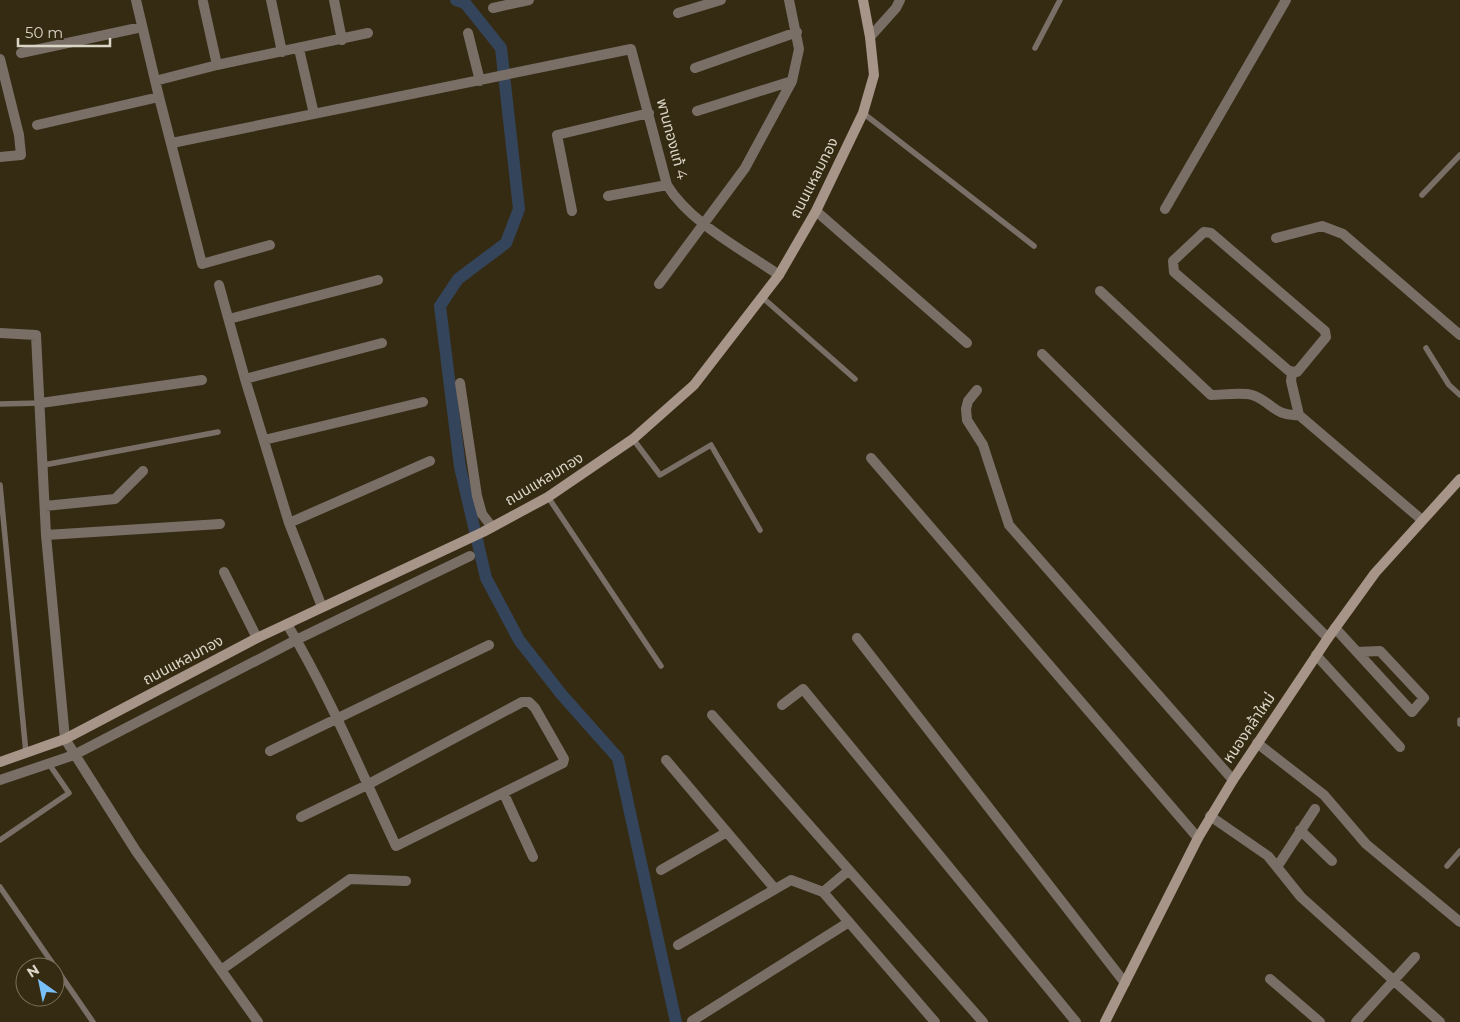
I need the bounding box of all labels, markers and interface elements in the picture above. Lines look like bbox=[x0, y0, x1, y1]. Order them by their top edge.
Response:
scale bar bbox=[18, 15, 110, 47]
text: 50 m bbox=[25, 23, 63, 42]
street label: พานทองแท้ 4 bbox=[653, 96, 692, 182]
street label: ถนนแหลมทอง bbox=[785, 134, 842, 221]
street label: ถนนแหลมทอง bbox=[501, 448, 586, 509]
street label: ถนนแหลมทอง bbox=[139, 630, 226, 689]
street label: หนองคล้าใหม่ bbox=[1218, 689, 1279, 767]
north arrow bbox=[15, 957, 65, 1007]
text: N bbox=[23, 960, 43, 982]

